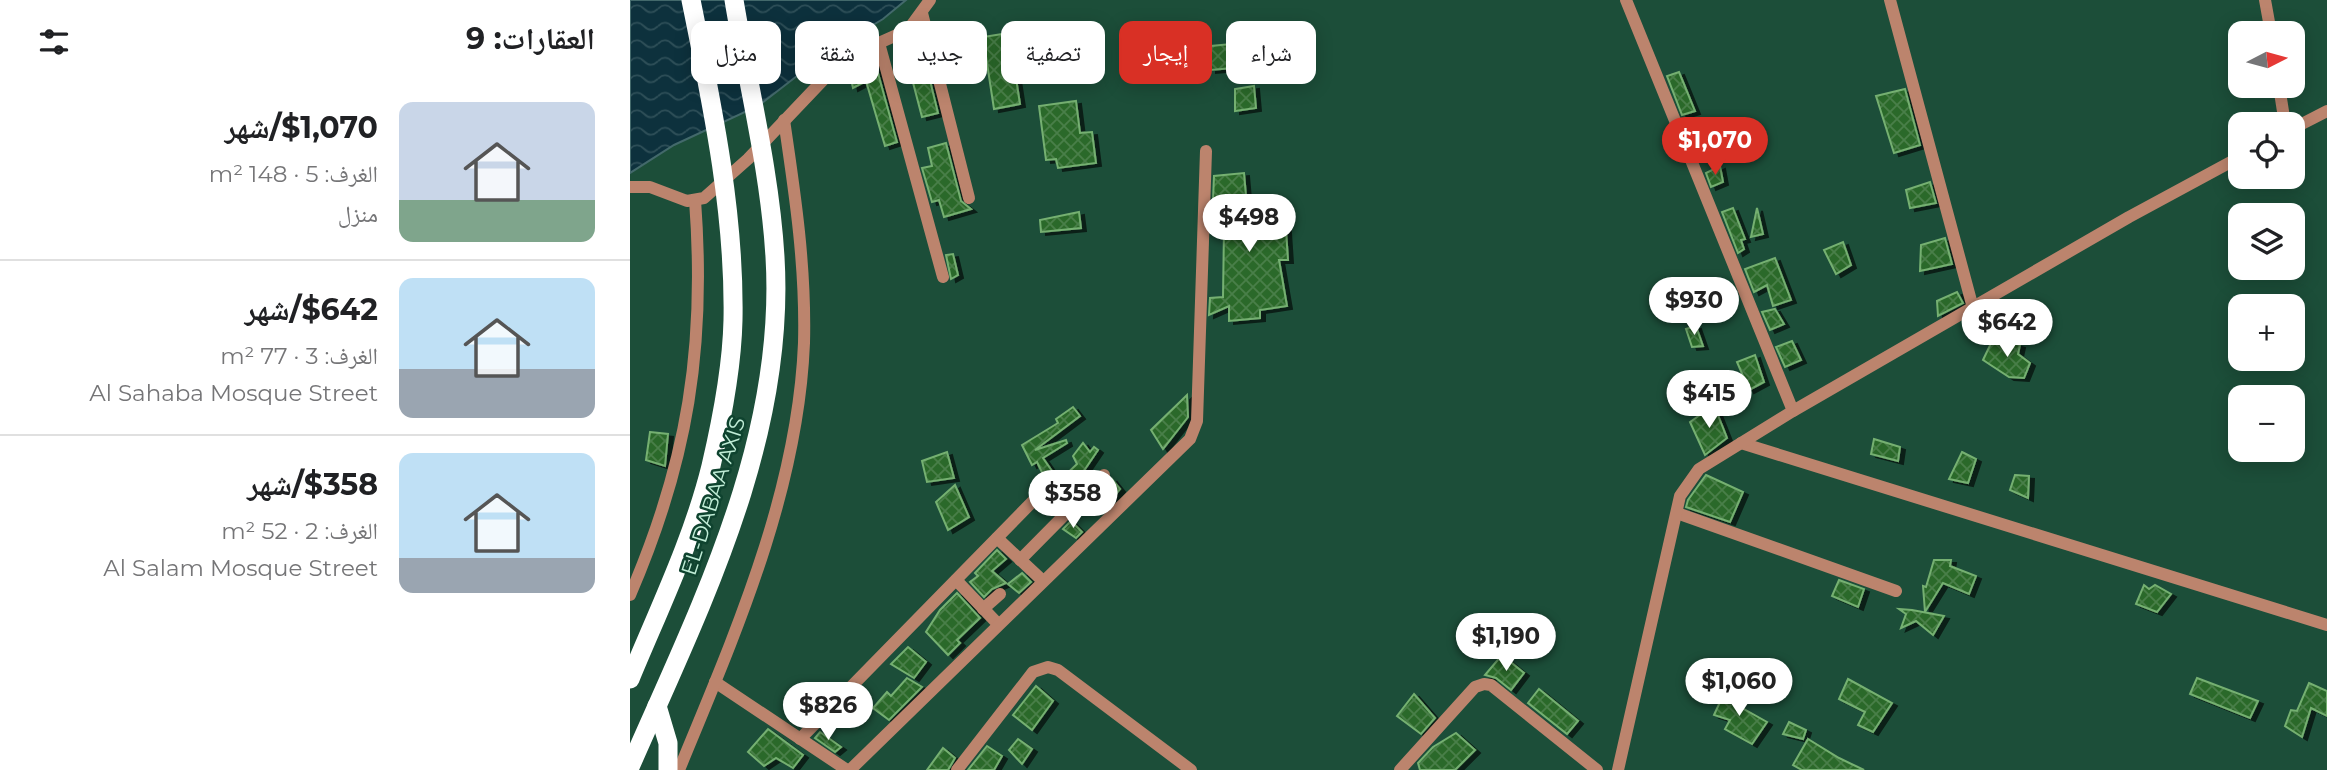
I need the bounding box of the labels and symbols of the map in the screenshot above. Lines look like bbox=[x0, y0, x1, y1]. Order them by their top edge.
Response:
north arrow bbox=[2228, 21, 2305, 98]
pin: $1,070 bbox=[1658, 118, 1772, 177]
pin: $498 bbox=[1208, 194, 1290, 254]
pin: $930 bbox=[1653, 278, 1735, 337]
pin: $642 bbox=[1966, 300, 2048, 359]
pin: $415 bbox=[1668, 370, 1750, 430]
street label: EL-DABAA AXIS bbox=[676, 414, 750, 578]
pin: $358 bbox=[1032, 470, 1114, 530]
pin: $1,190 bbox=[1449, 614, 1563, 673]
pin: $1,060 bbox=[1682, 658, 1796, 718]
pin: $826 bbox=[787, 682, 869, 742]

